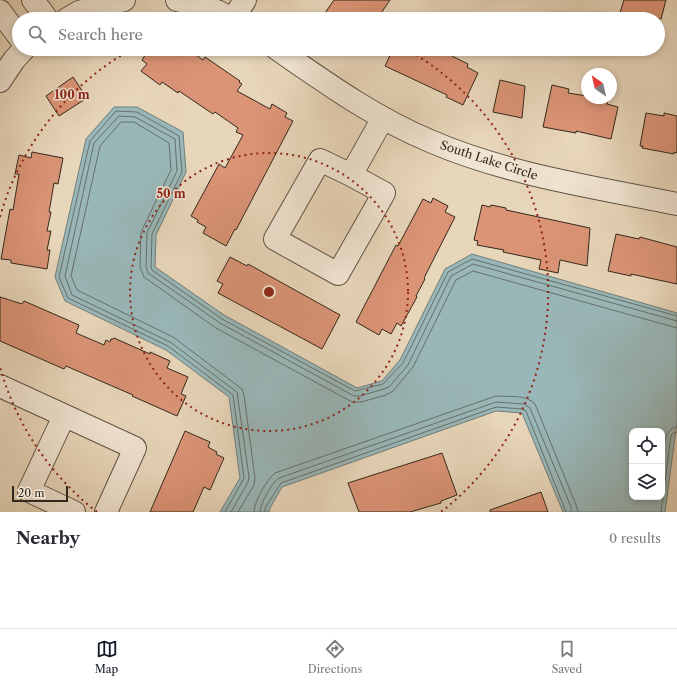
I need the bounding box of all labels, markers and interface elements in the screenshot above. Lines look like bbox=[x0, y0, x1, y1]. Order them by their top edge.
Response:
search box bbox=[12, 12, 665, 56]
icon: search bbox=[26, 23, 48, 45]
text: Search here bbox=[58, 25, 143, 44]
north arrow bbox=[581, 68, 617, 104]
text: 100 m bbox=[54, 87, 90, 102]
street label: South Lake Circle bbox=[438, 137, 540, 183]
text: 50 m bbox=[156, 186, 186, 201]
centre of rings bbox=[262, 285, 276, 299]
map controls bbox=[629, 428, 665, 500]
button: locate bbox=[629, 428, 665, 464]
button: layers bbox=[629, 464, 665, 500]
scale bar bbox=[12, 484, 68, 503]
text: 20 m bbox=[18, 486, 44, 500]
text: Nearby bbox=[16, 528, 80, 548]
text: 0 results bbox=[609, 530, 661, 546]
tab: Map bbox=[95, 638, 118, 676]
tab: Directions bbox=[308, 638, 362, 676]
tab: Saved bbox=[552, 638, 582, 676]

